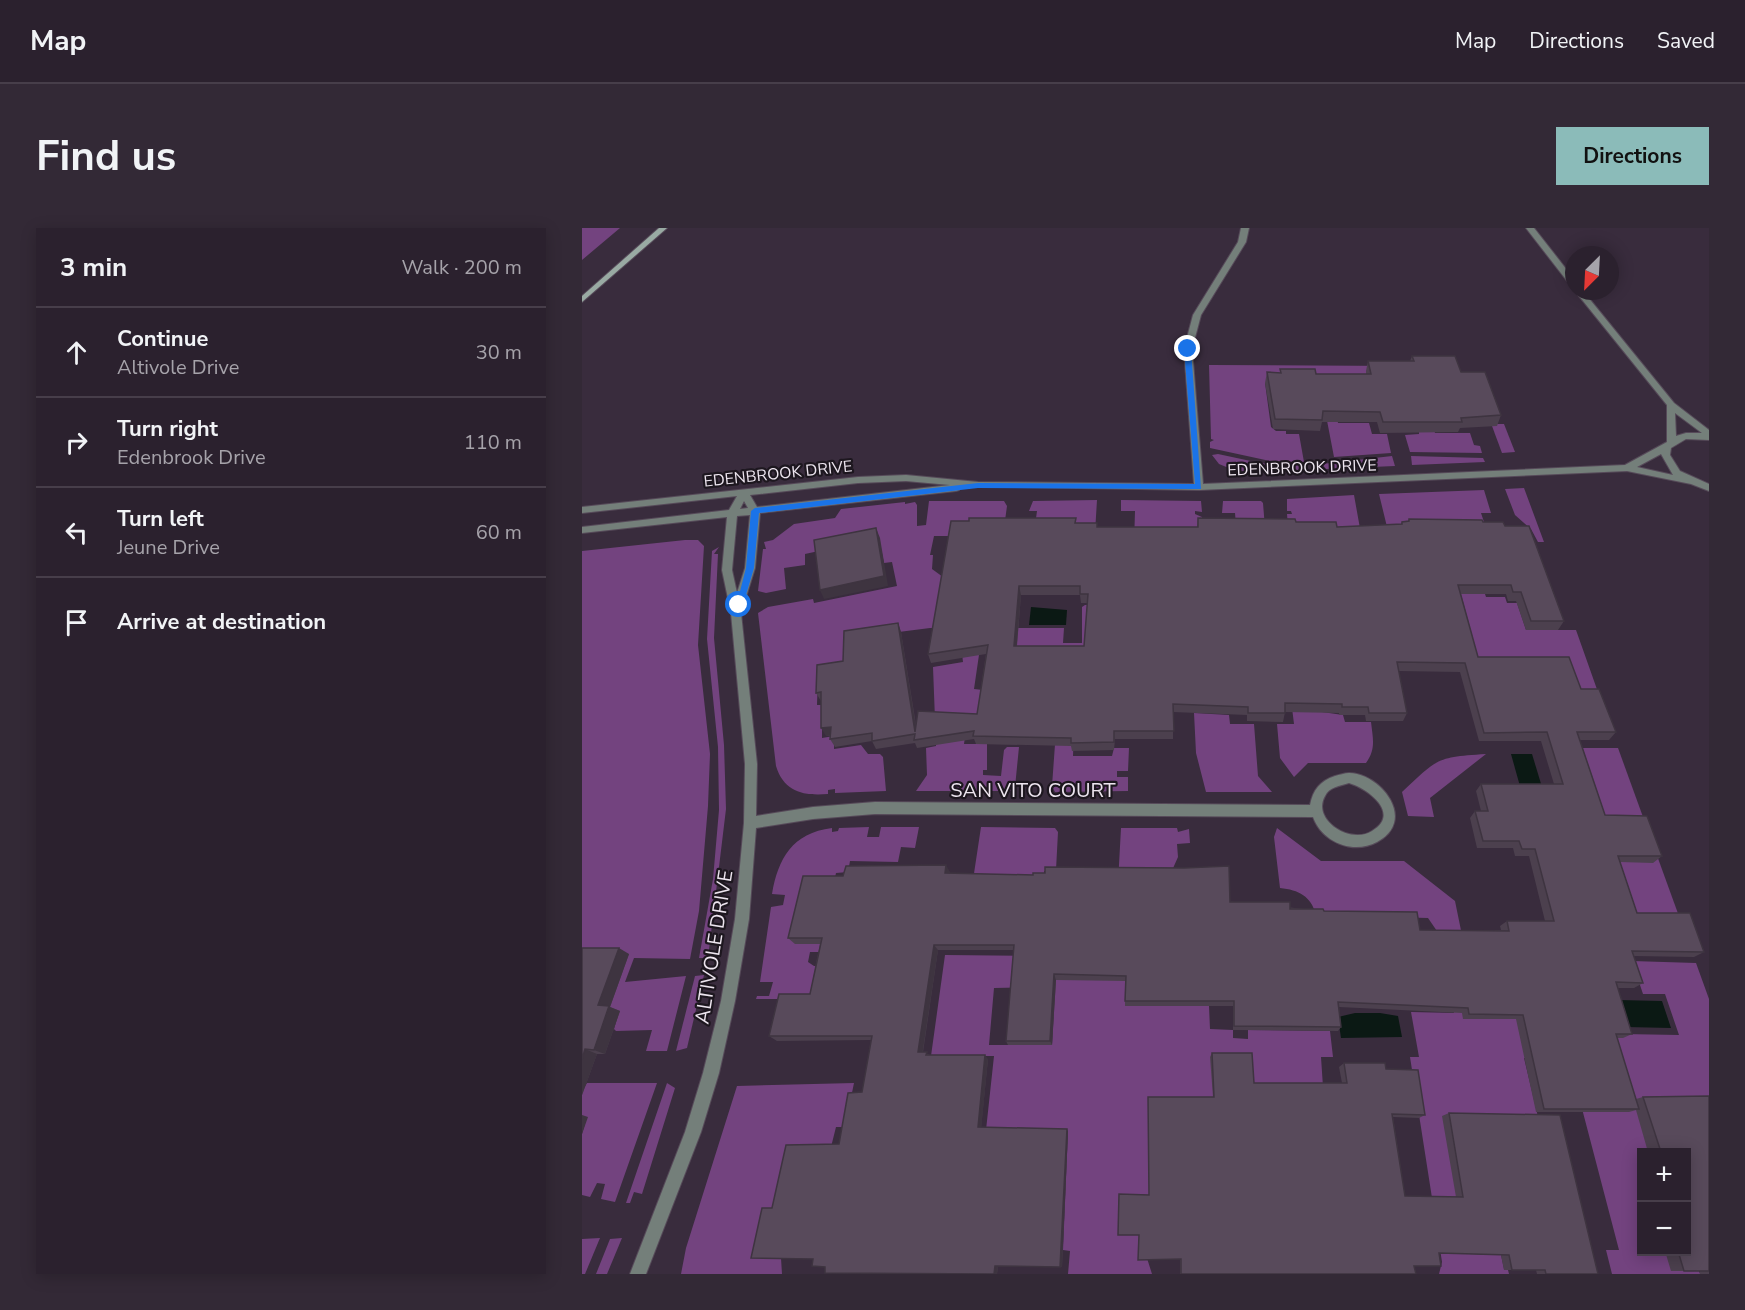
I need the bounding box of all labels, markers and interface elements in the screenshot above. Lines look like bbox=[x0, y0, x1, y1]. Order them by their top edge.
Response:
text: Map bbox=[30, 22, 86, 60]
text: Map bbox=[1455, 27, 1496, 55]
text: Directions bbox=[1529, 27, 1624, 55]
text: Saved bbox=[1657, 27, 1715, 55]
button: Directions bbox=[1556, 127, 1709, 185]
text: Find us bbox=[36, 128, 176, 185]
north arrow bbox=[1565, 246, 1619, 300]
text: 3 min bbox=[60, 250, 127, 285]
text: Walk · 200 m bbox=[402, 254, 522, 281]
text: Continue bbox=[117, 324, 208, 354]
route end bbox=[1174, 335, 1200, 361]
icon: ahead bbox=[60, 336, 93, 369]
text: 30 m bbox=[476, 339, 522, 366]
text: Altivole Drive bbox=[117, 354, 239, 381]
text: Turn right bbox=[117, 414, 218, 444]
icon: right bbox=[60, 426, 93, 459]
text: 110 m bbox=[464, 429, 522, 456]
text: Edenbrook Drive bbox=[117, 444, 266, 471]
street label: EDENBROOK DRIVE bbox=[1227, 454, 1377, 482]
street label: EDENBROOK DRIVE bbox=[703, 455, 853, 493]
text: Turn left bbox=[117, 504, 204, 534]
icon: left bbox=[60, 516, 93, 549]
text: 60 m bbox=[476, 519, 522, 546]
text: Jeune Drive bbox=[117, 534, 220, 561]
route start bbox=[725, 591, 751, 617]
icon: arrive bbox=[60, 606, 93, 639]
text: Arrive at destination bbox=[117, 607, 326, 637]
street label: SAN VITO COURT bbox=[950, 777, 1116, 804]
street label: ALTIVOLE DRIVE bbox=[689, 868, 739, 1026]
map controls bbox=[1637, 1148, 1691, 1256]
button: + bbox=[1637, 1148, 1691, 1202]
button: − bbox=[1637, 1202, 1691, 1256]

